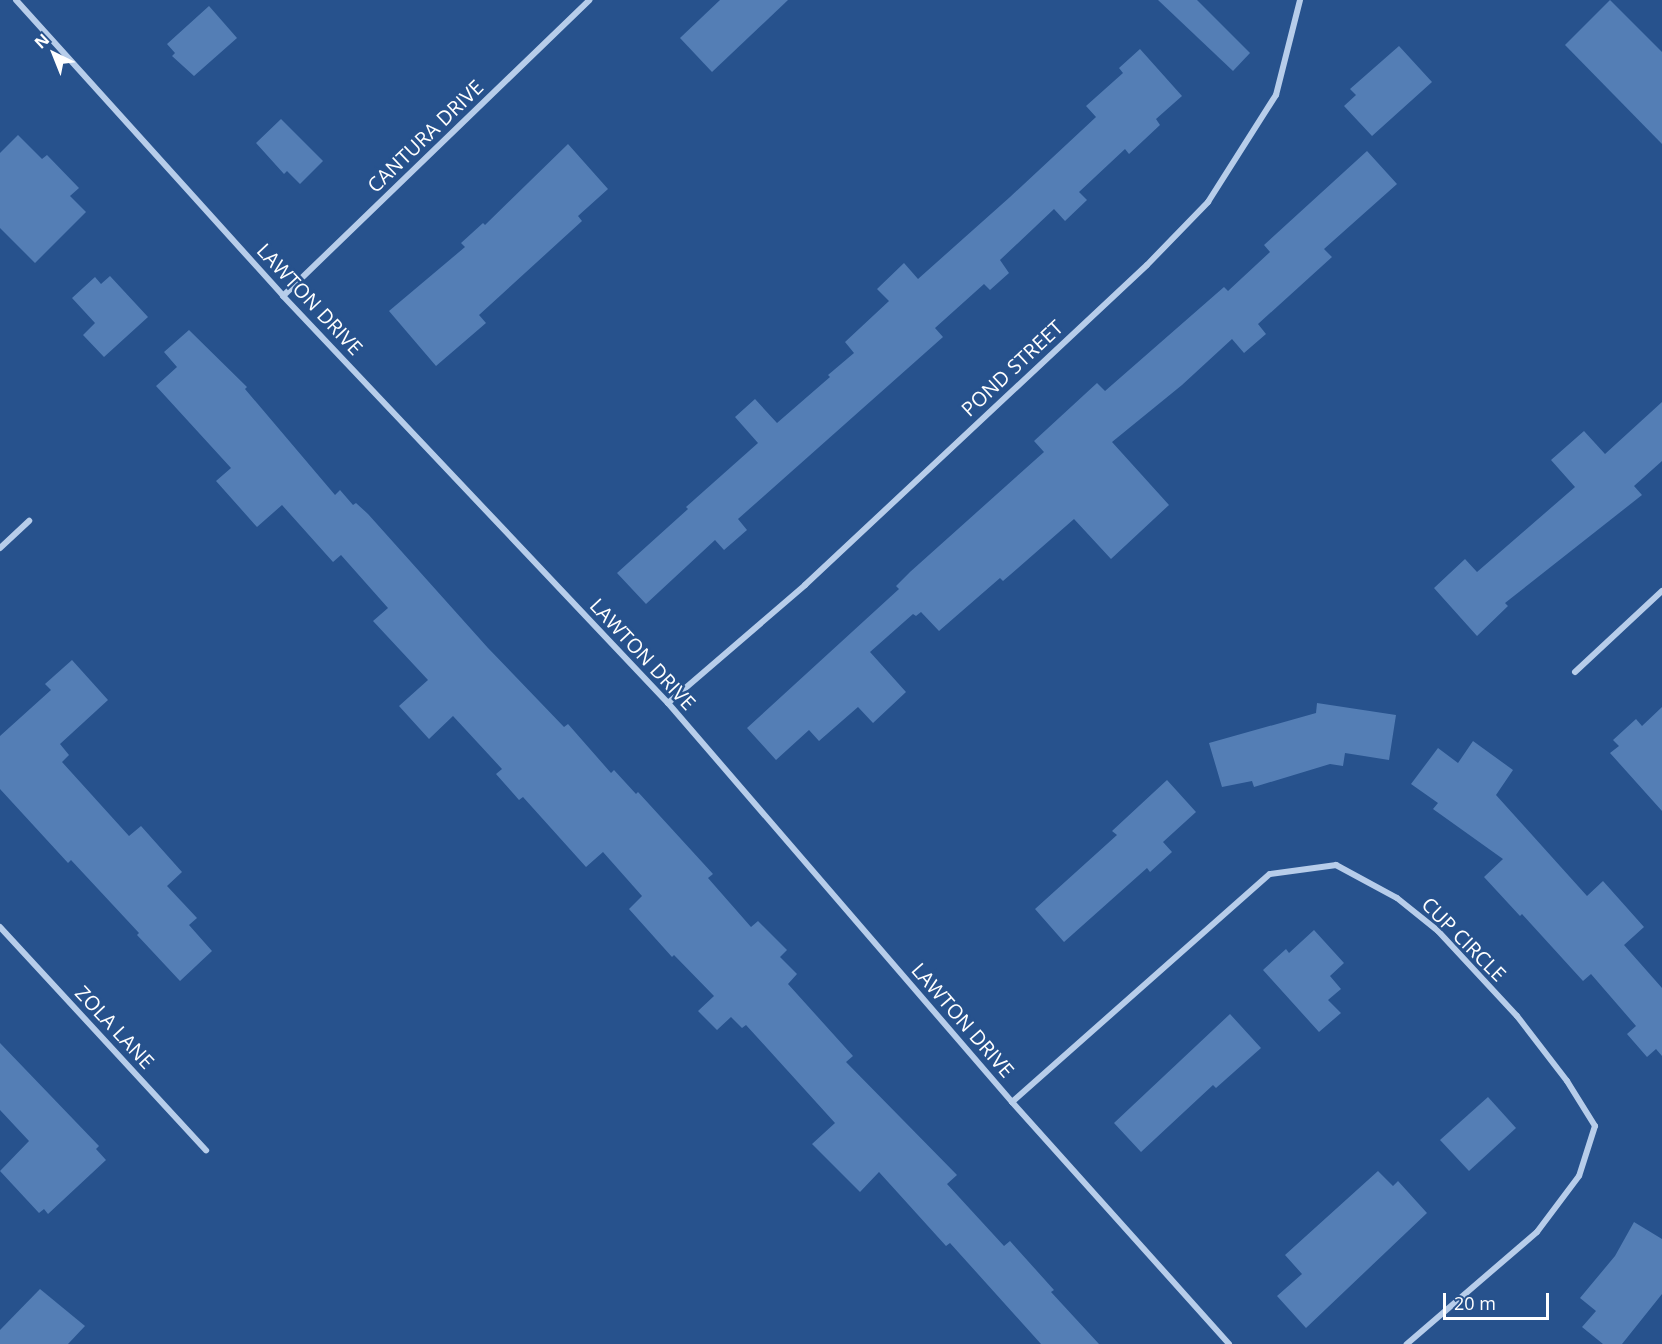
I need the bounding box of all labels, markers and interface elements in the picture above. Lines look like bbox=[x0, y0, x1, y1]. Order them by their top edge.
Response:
north arrow bbox=[24, 24, 84, 84]
text: N bbox=[29, 28, 54, 53]
street label: CANTURA DRIVE bbox=[362, 75, 488, 197]
street label: LAWTON DRIVE bbox=[252, 238, 368, 360]
street label: POND STREET bbox=[956, 315, 1068, 421]
street label: LAWTON DRIVE bbox=[585, 593, 701, 715]
street label: CUP CIRCLE bbox=[1417, 892, 1511, 986]
street label: LAWTON DRIVE bbox=[907, 958, 1019, 1082]
street label: ZOLA LANE bbox=[71, 981, 159, 1073]
scale bar bbox=[1446, 1281, 1552, 1319]
text: 20 m bbox=[1454, 1291, 1496, 1315]

